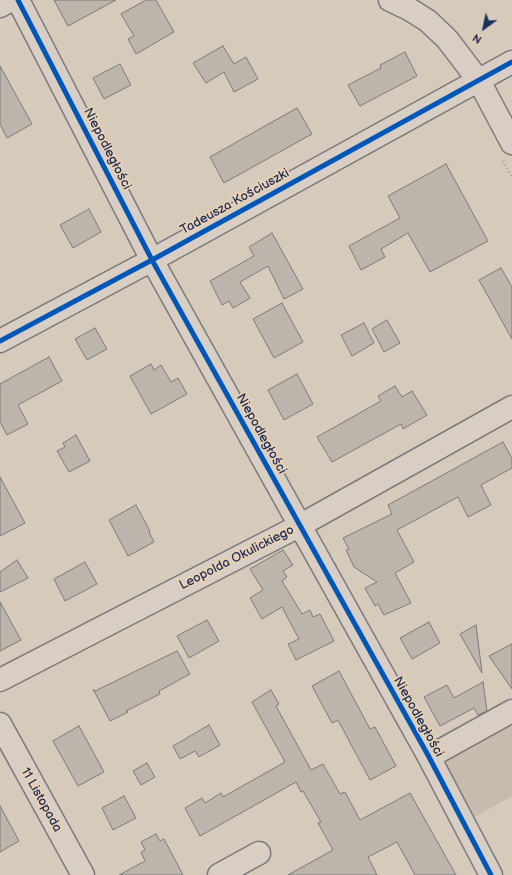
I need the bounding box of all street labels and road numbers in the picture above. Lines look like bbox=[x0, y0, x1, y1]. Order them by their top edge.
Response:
street label: Niepodległości bbox=[80, 106, 134, 192]
street label: Tadeusza Kościuszki bbox=[178, 166, 292, 238]
street label: Niepodległości bbox=[232, 391, 290, 477]
street label: Leopolda Okulickiego bbox=[177, 522, 297, 594]
street label: Niepodległości bbox=[389, 674, 447, 760]
street label: 11 Listopada bbox=[17, 765, 65, 835]

